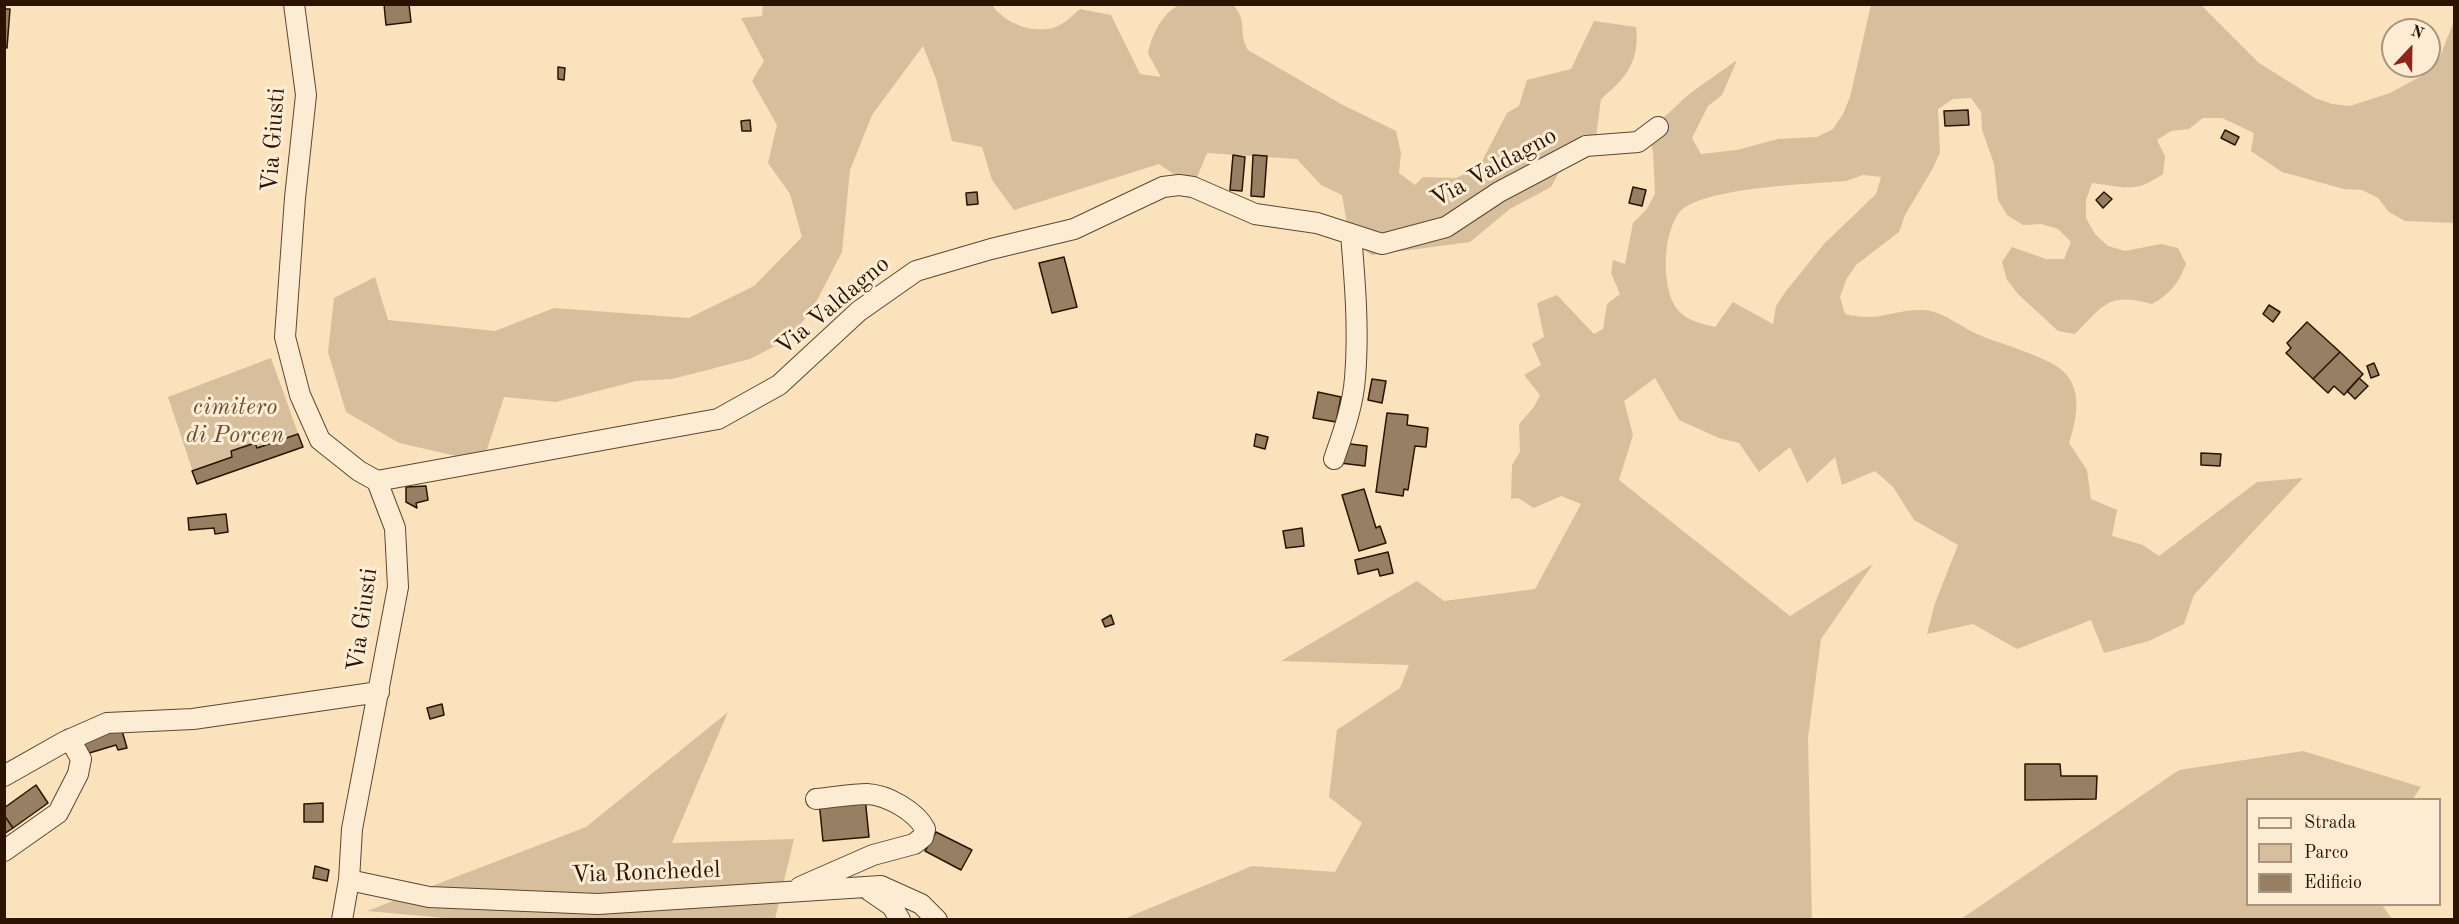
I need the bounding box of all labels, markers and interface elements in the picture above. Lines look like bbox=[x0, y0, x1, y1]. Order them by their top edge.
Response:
north arrow bbox=[2381, 18, 2441, 78]
text: N bbox=[2408, 23, 2426, 43]
street label: Via Giusti bbox=[256, 87, 292, 193]
street label: Via Valdagno bbox=[1426, 122, 1562, 214]
street label: Via Valdagno bbox=[770, 250, 896, 362]
park label: cimitero di Porcen bbox=[186, 394, 284, 450]
street label: Via Giusti bbox=[341, 566, 385, 674]
legend bbox=[2246, 798, 2441, 906]
text: Strada bbox=[2304, 814, 2356, 832]
text: Parco bbox=[2304, 844, 2349, 862]
street label: Via Ronchedel bbox=[571, 856, 721, 890]
text: Edificio bbox=[2304, 874, 2362, 892]

